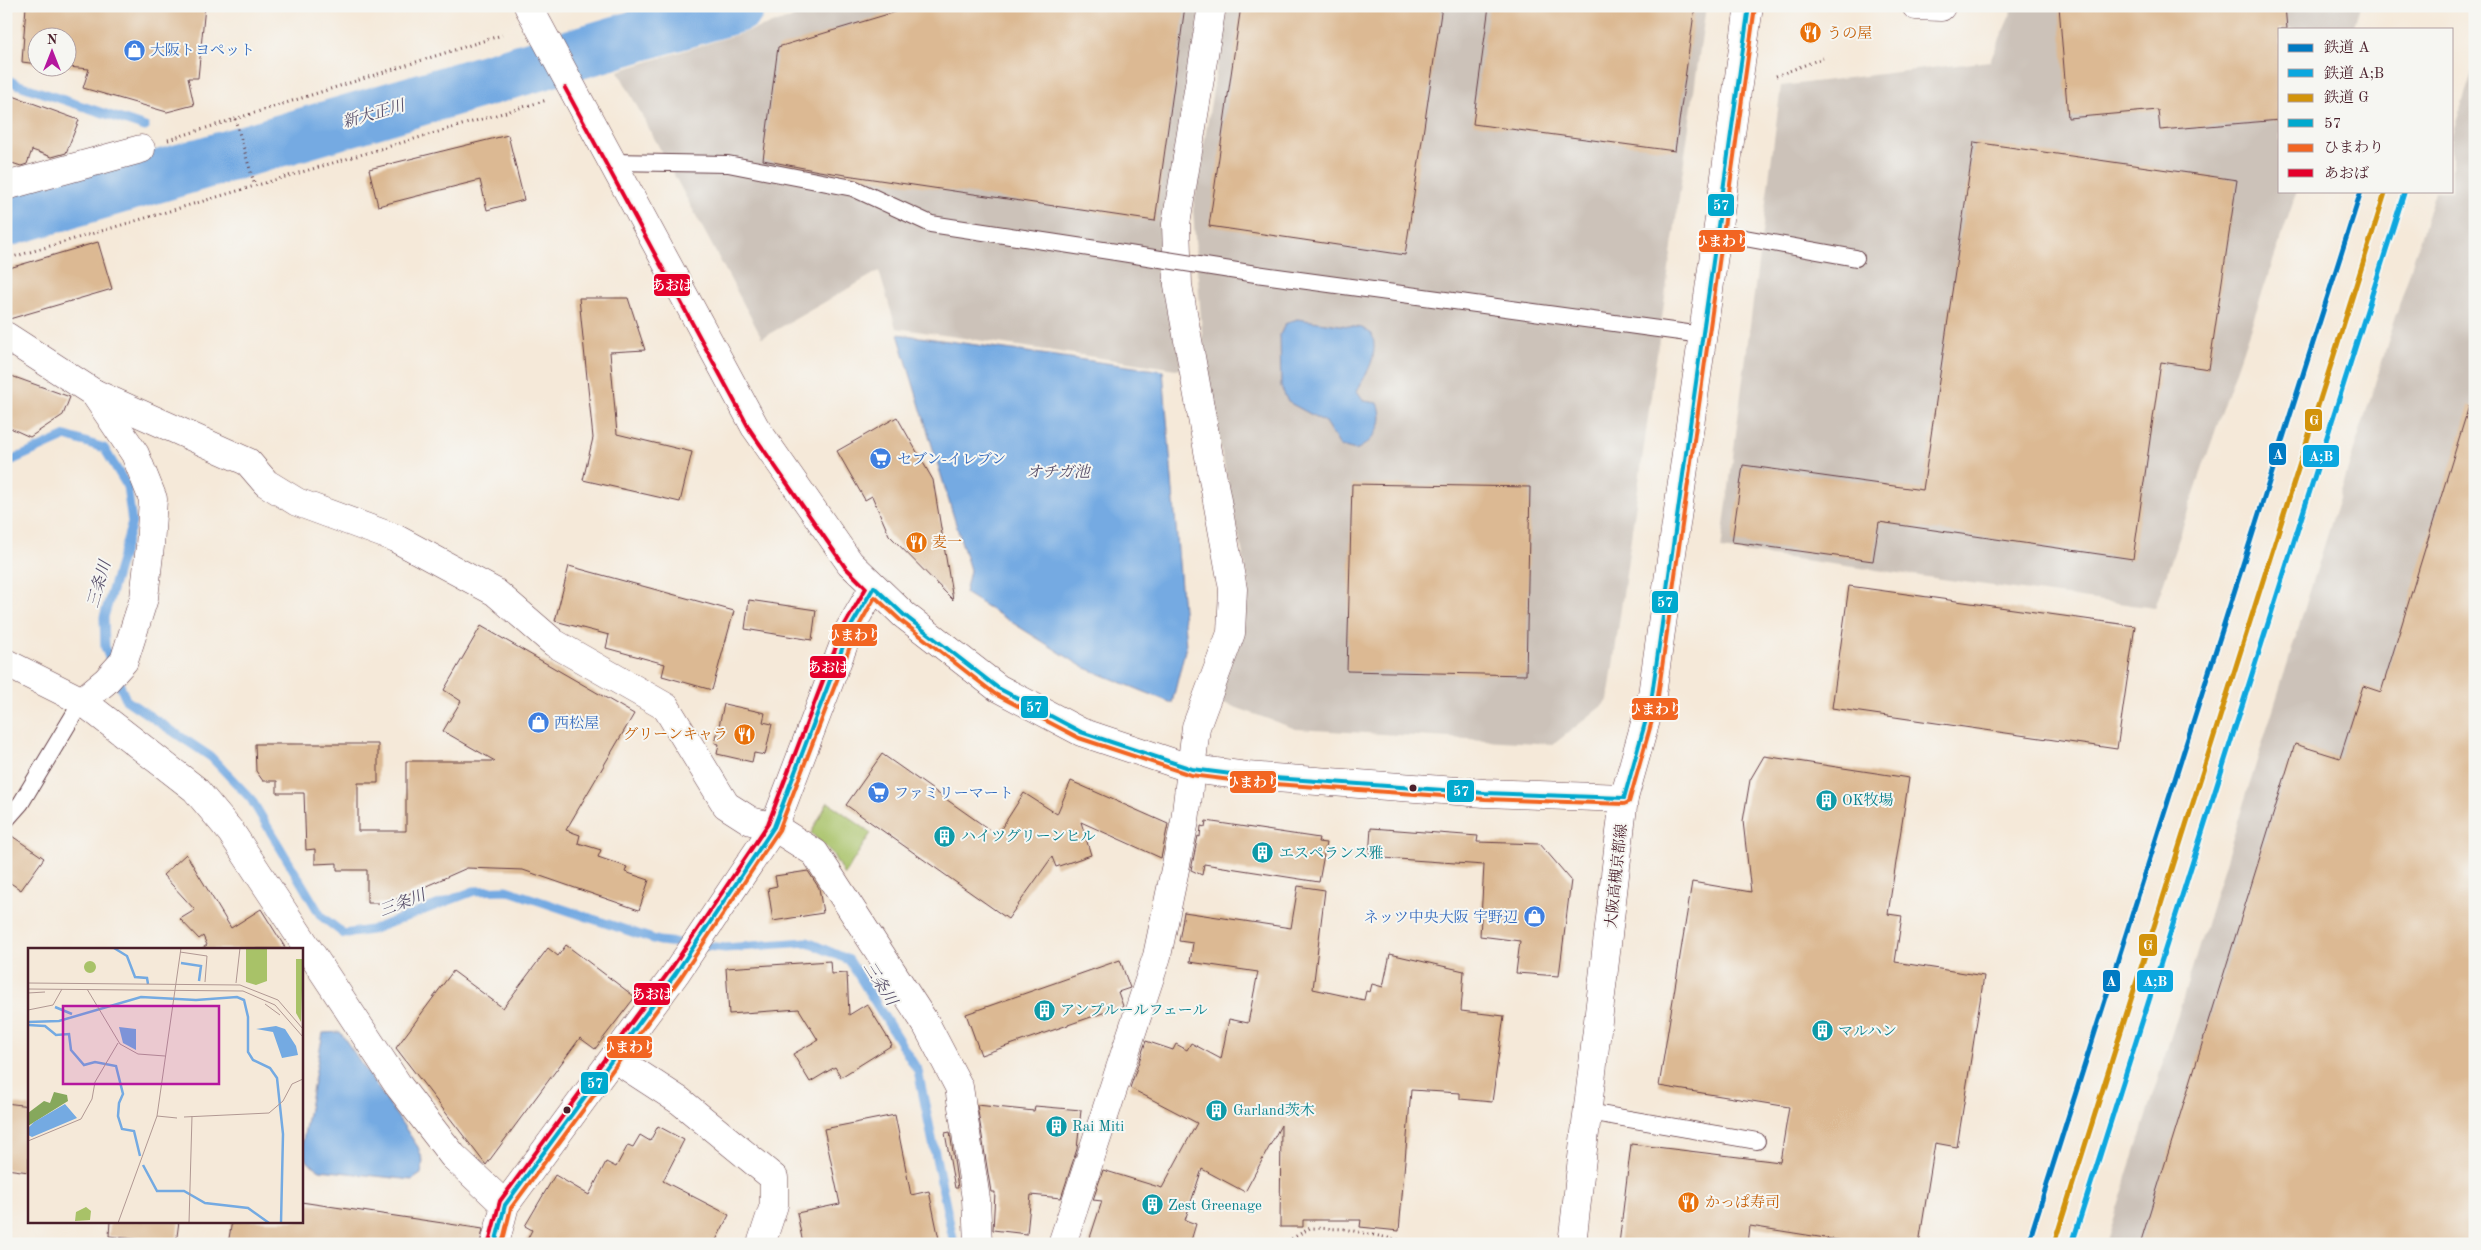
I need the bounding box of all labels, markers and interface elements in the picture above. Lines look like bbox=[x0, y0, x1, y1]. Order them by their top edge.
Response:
restaurant icon: うの屋 bbox=[1799, 21, 1823, 45]
place label: うの屋 bbox=[1827, 25, 1872, 42]
north arrow bbox=[28, 28, 78, 78]
legend bbox=[2278, 28, 2454, 192]
text: N bbox=[47, 33, 58, 47]
shop icon: 大阪トヨペット bbox=[122, 38, 146, 62]
text: 鉄道 A bbox=[2324, 39, 2370, 56]
place label: 大阪トヨペット bbox=[150, 42, 255, 59]
text: 鉄道 A;B bbox=[2324, 65, 2384, 82]
text: 鉄道 G bbox=[2324, 89, 2369, 106]
water label: 新大正川 bbox=[340, 96, 408, 131]
text: 57 bbox=[2324, 117, 2341, 132]
text: ひまわり bbox=[2324, 140, 2384, 156]
text: あおば bbox=[2324, 165, 2369, 182]
line badge: 57 bbox=[1707, 193, 1735, 217]
text: 57 bbox=[1713, 199, 1729, 213]
line badge: ひまわり bbox=[1698, 229, 1746, 253]
text: ひまわり bbox=[1694, 234, 1750, 249]
line badge: あおば bbox=[653, 273, 691, 297]
text: あおば bbox=[651, 277, 693, 293]
line badge: G bbox=[2304, 408, 2323, 432]
text: G bbox=[2309, 414, 2319, 428]
line badge: A bbox=[2268, 442, 2287, 466]
line badge: A;B bbox=[2302, 444, 2340, 468]
supermarket icon: セブン-イレブン bbox=[869, 447, 893, 471]
text: A bbox=[2273, 448, 2284, 462]
text: A;B bbox=[2309, 450, 2333, 464]
place label: セブン-イレブン bbox=[897, 451, 1006, 468]
water label: オチガ池 bbox=[1026, 463, 1092, 481]
restaurant icon: 麦一 bbox=[904, 530, 928, 554]
place label: 麦一 bbox=[932, 534, 962, 551]
water label: 三条川 bbox=[84, 557, 115, 610]
line badge: 57 bbox=[1651, 590, 1679, 614]
text: 57 bbox=[1657, 596, 1673, 610]
line badge: ひまわり bbox=[831, 623, 878, 647]
text: ひまわり bbox=[826, 628, 882, 643]
line badge: あおば bbox=[809, 655, 847, 679]
text: あおば bbox=[807, 659, 849, 675]
line badge: 57 bbox=[1020, 695, 1049, 719]
line badge: ひまわり bbox=[1631, 697, 1679, 721]
text: 57 bbox=[1026, 701, 1042, 715]
text: ひまわり bbox=[1627, 702, 1683, 717]
shop icon: 西松屋 bbox=[526, 711, 550, 735]
place label: 西松屋 bbox=[554, 715, 599, 732]
restaurant icon: グリーンキャラ bbox=[732, 722, 756, 746]
place label: グリーンキャラ bbox=[623, 726, 728, 743]
line badge: ひまわり bbox=[1229, 770, 1277, 794]
text: ひまわり bbox=[1225, 775, 1281, 790]
line badge: 57 bbox=[1446, 779, 1475, 803]
supermarket icon: ファミリーマート bbox=[866, 781, 890, 805]
unlabelled marker bbox=[1408, 783, 1418, 793]
text: 57 bbox=[1453, 785, 1469, 799]
place label: ファミリーマート bbox=[894, 786, 1014, 802]
building icon: OK牧場 bbox=[1814, 788, 1838, 812]
place label: OK牧場 bbox=[1842, 792, 1894, 809]
street label: 大阪高槻京都線 bbox=[1603, 823, 1630, 929]
building icon: ハイツグリーンヒル bbox=[933, 824, 957, 848]
place label: ハイツグリーンヒル bbox=[961, 828, 1096, 845]
building icon: エスペランス雅 bbox=[1251, 841, 1275, 865]
place label: エスペランス雅 bbox=[1279, 845, 1384, 862]
water label: 三条川 bbox=[377, 885, 430, 920]
shop icon: ネッツ中央大阪 宇野辺 bbox=[1522, 905, 1546, 929]
place label: ネッツ中央大阪 宇野辺 bbox=[1364, 909, 1518, 926]
line badge: G bbox=[2138, 933, 2158, 957]
text: G bbox=[2143, 939, 2153, 953]
inset map bbox=[28, 948, 302, 1222]
water label: 三条川 bbox=[860, 958, 902, 1010]
line badge: A bbox=[2102, 969, 2121, 993]
line badge: A;B bbox=[2136, 969, 2174, 993]
text: A bbox=[2106, 975, 2117, 989]
text: A;B bbox=[2143, 975, 2167, 989]
line badge: あおば bbox=[633, 982, 671, 1006]
text: あおば bbox=[631, 986, 673, 1002]
building icon: アンプルールフェール bbox=[1032, 998, 1056, 1022]
place label: アンプルールフェール bbox=[1060, 1003, 1207, 1019]
building icon: マルハン bbox=[1810, 1019, 1834, 1043]
place label: マルハン bbox=[1838, 1025, 1897, 1040]
line badge: ひまわり bbox=[606, 1035, 653, 1059]
text: ひまわり bbox=[601, 1040, 657, 1055]
line badge: 57 bbox=[580, 1071, 609, 1095]
text: 57 bbox=[587, 1077, 603, 1091]
building icon: Garland茨木 bbox=[1205, 1098, 1229, 1122]
place label: Garland茨木 bbox=[1233, 1102, 1315, 1119]
unlabelled marker bbox=[562, 1105, 572, 1115]
building icon: Rai Miti bbox=[1044, 1114, 1068, 1138]
place label: Rai Miti bbox=[1072, 1120, 1124, 1135]
restaurant icon: かっぱ寿司 bbox=[1677, 1190, 1701, 1214]
building icon: Zest Greenage bbox=[1140, 1193, 1164, 1217]
place label: かっぱ寿司 bbox=[1705, 1194, 1780, 1211]
place label: Zest Greenage bbox=[1168, 1199, 1262, 1214]

